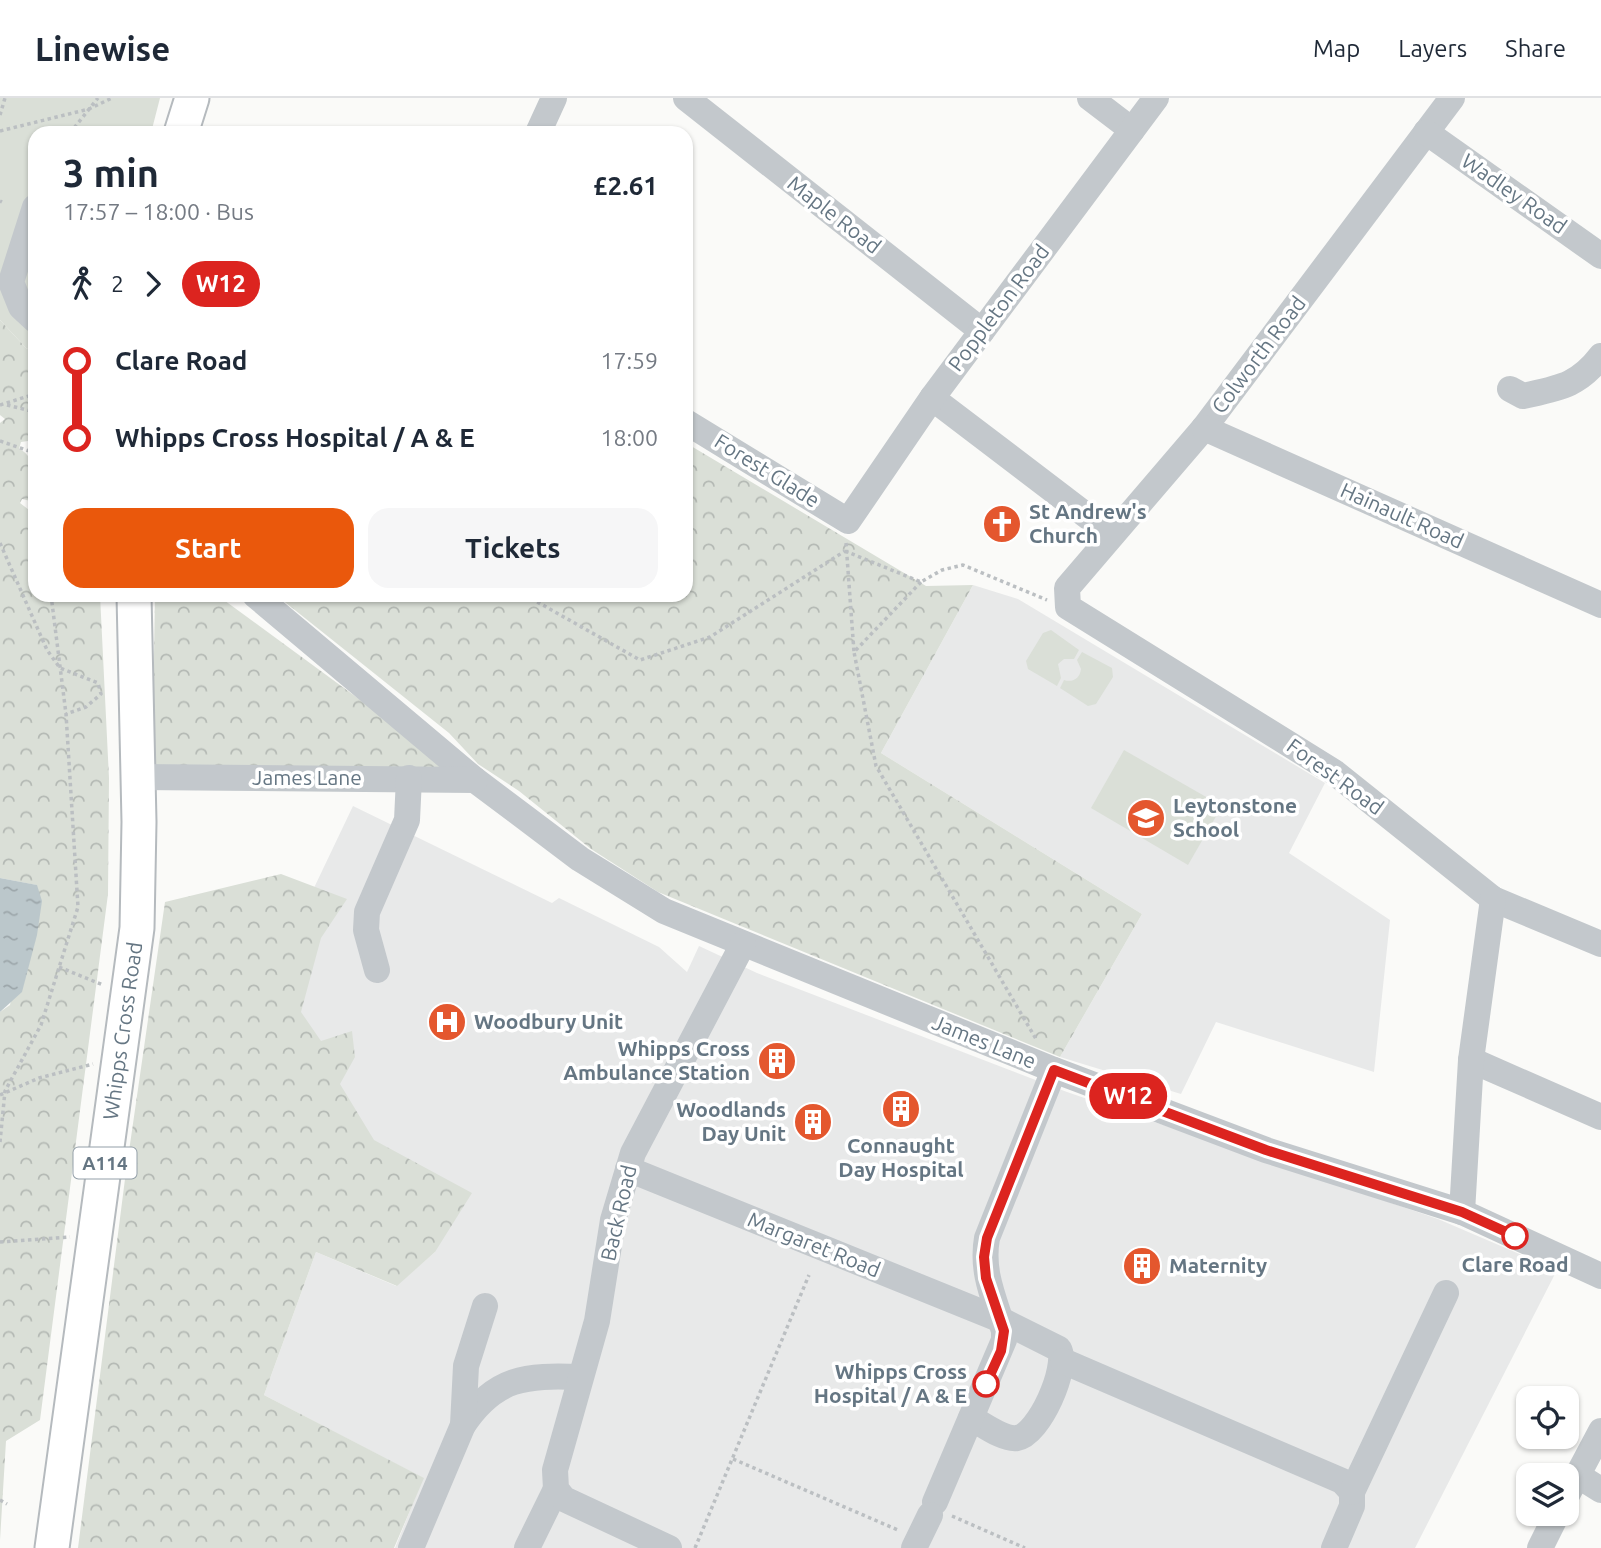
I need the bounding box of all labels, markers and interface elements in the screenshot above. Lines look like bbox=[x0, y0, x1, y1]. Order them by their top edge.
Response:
text: Linewise bbox=[35, 30, 170, 67]
text: Map bbox=[1313, 35, 1360, 62]
text: Layers bbox=[1398, 35, 1467, 62]
text: Share bbox=[1505, 35, 1566, 62]
street label: Wadley Road bbox=[1458, 148, 1572, 238]
text: 3 min bbox=[63, 152, 159, 194]
street label: Maple Road bbox=[783, 170, 886, 258]
text: £2.61 bbox=[593, 171, 658, 200]
text: 17:57 – 18:00 · Bus bbox=[63, 199, 254, 224]
street label: Poppleton Road bbox=[943, 239, 1054, 375]
icon: walk bbox=[63, 265, 101, 303]
icon: forward bbox=[134, 265, 172, 303]
text: W12 bbox=[196, 270, 246, 297]
text: 2 bbox=[111, 271, 124, 296]
street label: Colworth Road bbox=[1206, 291, 1310, 418]
text: Clare Road bbox=[115, 346, 247, 375]
text: 17:59 bbox=[600, 348, 658, 373]
text: Whipps Cross Hospital / A & E bbox=[115, 423, 475, 452]
text: 18:00 bbox=[600, 425, 658, 450]
street label: Forest Glade bbox=[711, 428, 824, 512]
street label: Hainault Road bbox=[1337, 477, 1468, 553]
place label: St Andrew's Church bbox=[1029, 499, 1147, 547]
church icon: St Andrew's Church bbox=[981, 503, 1023, 545]
button: Start bbox=[63, 508, 354, 588]
button: Tickets bbox=[368, 508, 658, 588]
street label: Forest Road bbox=[1283, 733, 1389, 819]
street label: James Lane bbox=[252, 765, 362, 789]
place label: Leytonstone School bbox=[1173, 793, 1297, 841]
school or university icon: Leytonstone School bbox=[1125, 797, 1167, 839]
street label: Whipps Cross Road bbox=[98, 940, 146, 1121]
hospital icon: Woodbury Unit bbox=[426, 1001, 468, 1043]
place label: Woodbury Unit bbox=[474, 1009, 623, 1033]
street label: James Lane bbox=[929, 1009, 1040, 1073]
place label: Whipps Cross Ambulance Station bbox=[563, 1036, 750, 1084]
building icon: Whipps Cross Ambulance Station bbox=[756, 1040, 798, 1082]
line badge: W12 bbox=[1088, 1073, 1168, 1119]
text: W12 bbox=[1103, 1082, 1153, 1109]
building icon: Connaught Day Hospital bbox=[880, 1088, 922, 1130]
place label: Woodlands Day Unit bbox=[676, 1097, 786, 1145]
building icon: Woodlands Day Unit bbox=[792, 1101, 834, 1143]
place label: Connaught Day Hospital bbox=[838, 1133, 964, 1181]
road number: A114 bbox=[74, 1148, 136, 1178]
street label: Back Road bbox=[595, 1162, 641, 1263]
street label: Margaret Road bbox=[745, 1207, 884, 1282]
marker: Clare Road bbox=[1502, 1223, 1528, 1249]
building icon: Maternity bbox=[1121, 1245, 1163, 1287]
place label: Clare Road bbox=[1462, 1252, 1568, 1276]
place label: Maternity bbox=[1169, 1253, 1267, 1277]
place label: Whipps Cross Hospital / A & E bbox=[814, 1359, 967, 1407]
marker: Whipps Cross Hospital / A & E bbox=[973, 1371, 999, 1397]
map controls bbox=[1516, 1386, 1579, 1526]
button: locate bbox=[1516, 1386, 1579, 1449]
button: layers bbox=[1516, 1463, 1579, 1526]

